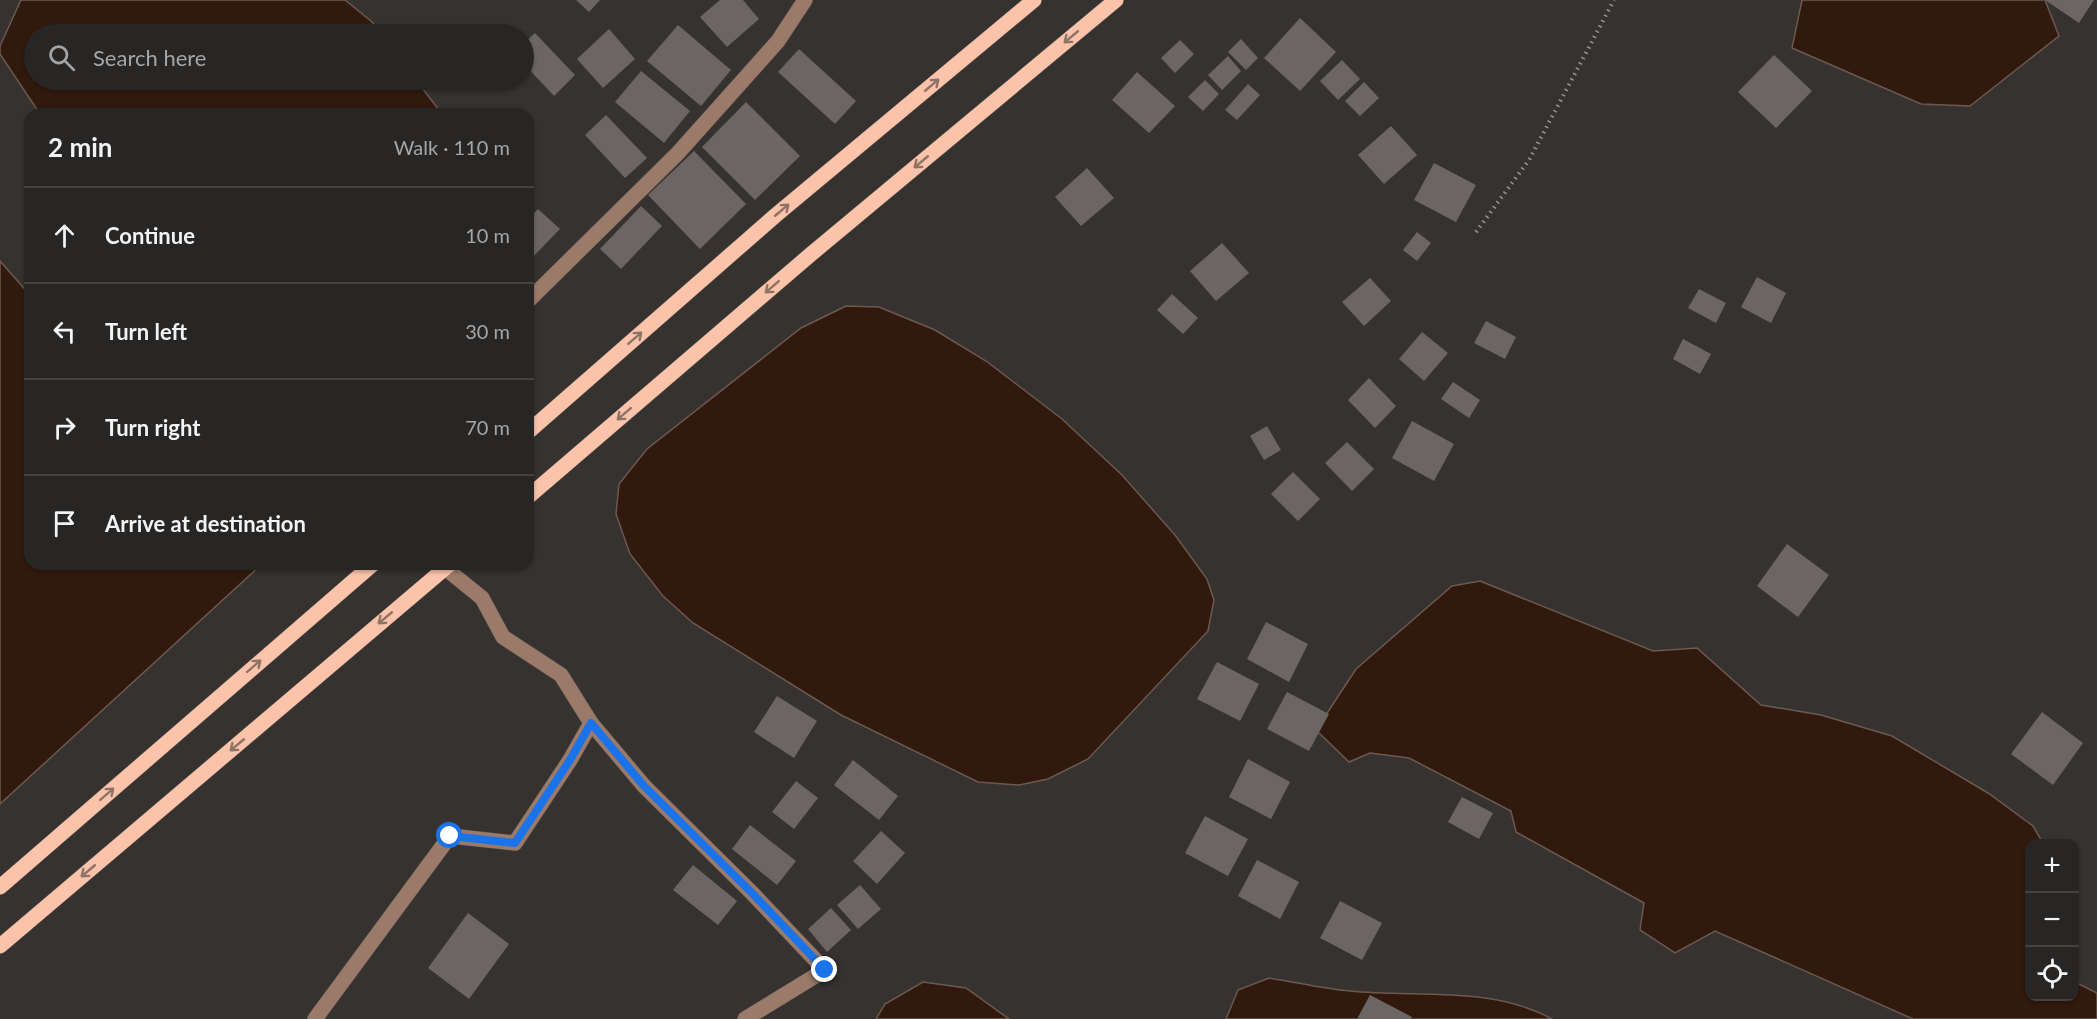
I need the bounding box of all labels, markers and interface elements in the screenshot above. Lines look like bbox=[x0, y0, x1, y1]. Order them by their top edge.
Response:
search box bbox=[24, 24, 534, 90]
one-way arrow bbox=[1063, 31, 1079, 44]
icon: search bbox=[45, 41, 78, 74]
text: Search here bbox=[93, 44, 206, 71]
one-way arrow bbox=[924, 78, 939, 92]
text: 2 min bbox=[48, 131, 112, 163]
text: Walk · 110 m bbox=[394, 135, 510, 159]
one-way arrow bbox=[914, 155, 929, 169]
one-way arrow bbox=[774, 203, 789, 217]
icon: ahead bbox=[48, 219, 81, 252]
text: Continue bbox=[105, 222, 195, 249]
text: 10 m bbox=[465, 223, 510, 247]
one-way arrow bbox=[765, 280, 780, 294]
icon: left bbox=[48, 315, 81, 348]
text: Turn left bbox=[105, 318, 187, 345]
text: 30 m bbox=[465, 319, 510, 343]
one-way arrow bbox=[627, 331, 642, 345]
one-way arrow bbox=[617, 407, 632, 421]
icon: right bbox=[48, 411, 81, 444]
text: Turn right bbox=[105, 414, 200, 441]
text: 70 m bbox=[465, 415, 510, 439]
icon: arrive bbox=[48, 507, 81, 540]
text: Arrive at destination bbox=[105, 510, 306, 537]
one-way arrow bbox=[378, 611, 393, 625]
one-way arrow bbox=[246, 659, 262, 673]
one-way arrow bbox=[229, 738, 245, 751]
one-way arrow bbox=[100, 787, 115, 801]
route start bbox=[436, 822, 462, 848]
map controls bbox=[2025, 839, 2079, 1001]
button: + bbox=[2025, 839, 2079, 893]
one-way arrow bbox=[81, 864, 96, 878]
button: − bbox=[2025, 893, 2079, 947]
button: locate bbox=[2025, 947, 2079, 1001]
route end bbox=[811, 956, 837, 982]

